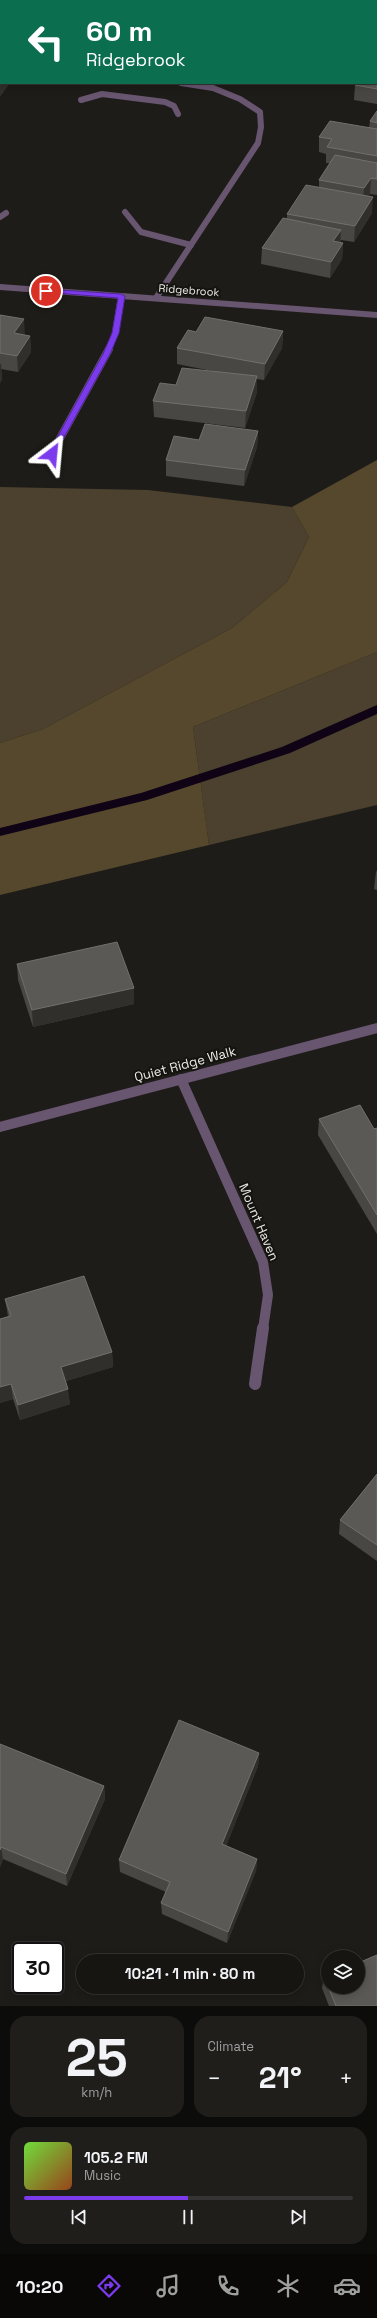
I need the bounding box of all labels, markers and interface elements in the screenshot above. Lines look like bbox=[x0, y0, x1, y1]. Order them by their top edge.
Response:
text: 60 m bbox=[86, 13, 152, 49]
icon: left bbox=[20, 16, 72, 68]
text: Ridgebrook bbox=[86, 48, 186, 71]
pin bbox=[29, 274, 63, 308]
icon: arrive bbox=[35, 280, 57, 302]
street label: Ridgebrook bbox=[158, 281, 220, 299]
position arrow bbox=[31, 433, 73, 475]
street label: Quiet Ridge Walk bbox=[132, 1042, 238, 1086]
street label: Mount Haven bbox=[235, 1181, 283, 1263]
speed limit sign: 30 bbox=[12, 1942, 64, 1994]
map controls bbox=[321, 1950, 365, 1994]
button: layers bbox=[321, 1950, 365, 1994]
text: 10:21 · 1 min · 80 m bbox=[125, 1964, 255, 1983]
text: 25 bbox=[66, 2025, 128, 2091]
text: Climate bbox=[208, 2038, 254, 2055]
text: 21° bbox=[259, 2058, 302, 2097]
text: − bbox=[208, 2064, 221, 2092]
text: + bbox=[339, 2064, 353, 2092]
text: km/h bbox=[81, 2084, 112, 2101]
text: 105.2 FM bbox=[84, 2148, 148, 2167]
text: Music bbox=[84, 2167, 121, 2184]
icon: previous bbox=[68, 2206, 90, 2228]
icon: pause bbox=[177, 2206, 199, 2228]
icon: next bbox=[287, 2206, 309, 2228]
icon: directions bbox=[95, 2272, 123, 2300]
icon: music bbox=[154, 2272, 182, 2300]
icon: phone bbox=[214, 2272, 242, 2300]
icon: climate bbox=[274, 2272, 302, 2300]
icon: car bbox=[333, 2272, 361, 2300]
text: 10:20 bbox=[16, 2275, 63, 2298]

